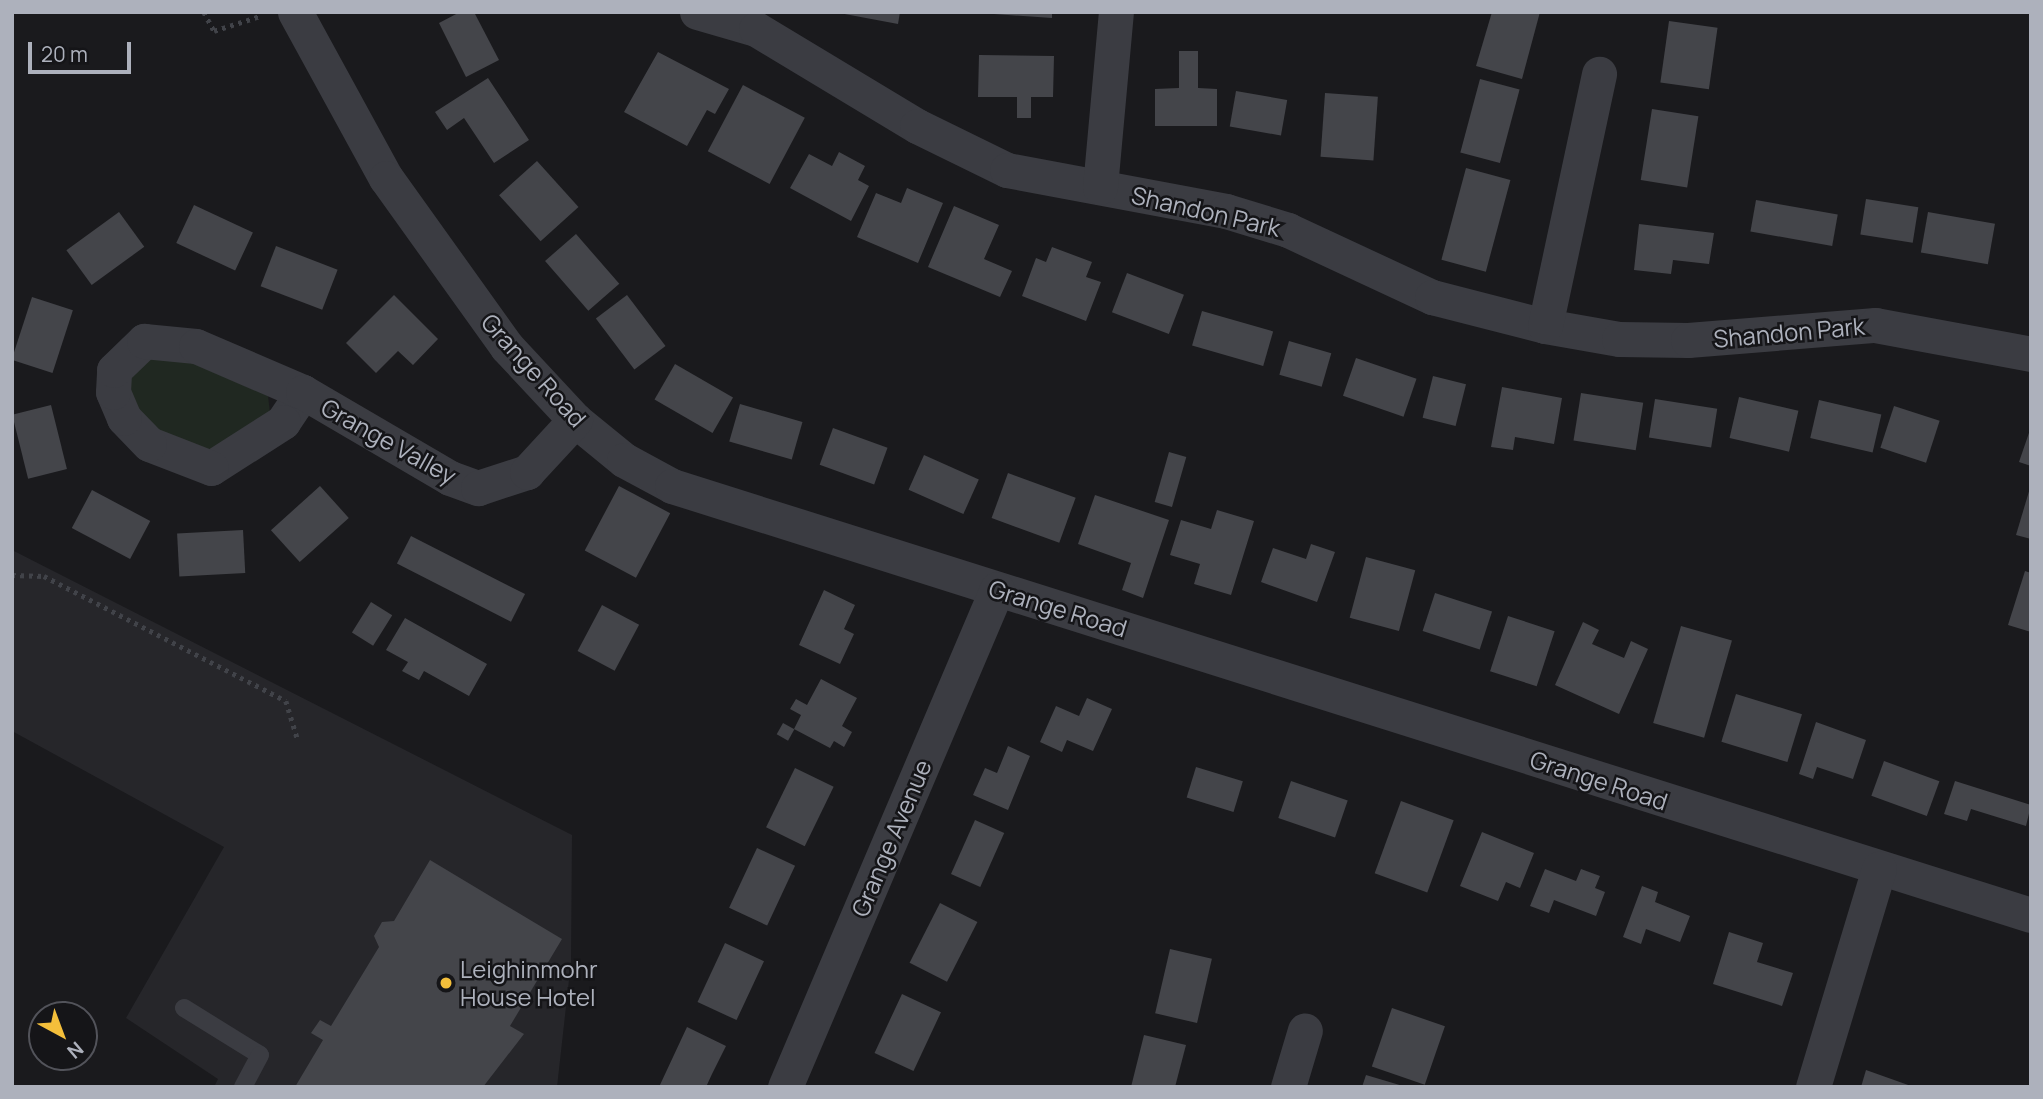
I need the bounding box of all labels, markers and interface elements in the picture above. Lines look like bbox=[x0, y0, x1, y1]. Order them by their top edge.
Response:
scale bar bbox=[32, 28, 135, 72]
text: 20 m bbox=[41, 40, 88, 68]
street label: Shandon Park bbox=[1129, 180, 1283, 242]
street label: Grange Road bbox=[476, 307, 592, 433]
street label: Shandon Park bbox=[1712, 311, 1866, 353]
street label: Grange Valley bbox=[316, 392, 462, 490]
street label: Grange Road bbox=[986, 573, 1130, 643]
street label: Grange Road bbox=[1527, 744, 1671, 816]
street label: Grange Avenue bbox=[845, 755, 937, 921]
place label: Leighinmohr House Hotel bbox=[460, 955, 598, 1011]
marker: Leighinmohr House Hotel bbox=[438, 975, 454, 991]
north arrow bbox=[28, 1001, 98, 1071]
text: N bbox=[62, 1036, 89, 1065]

